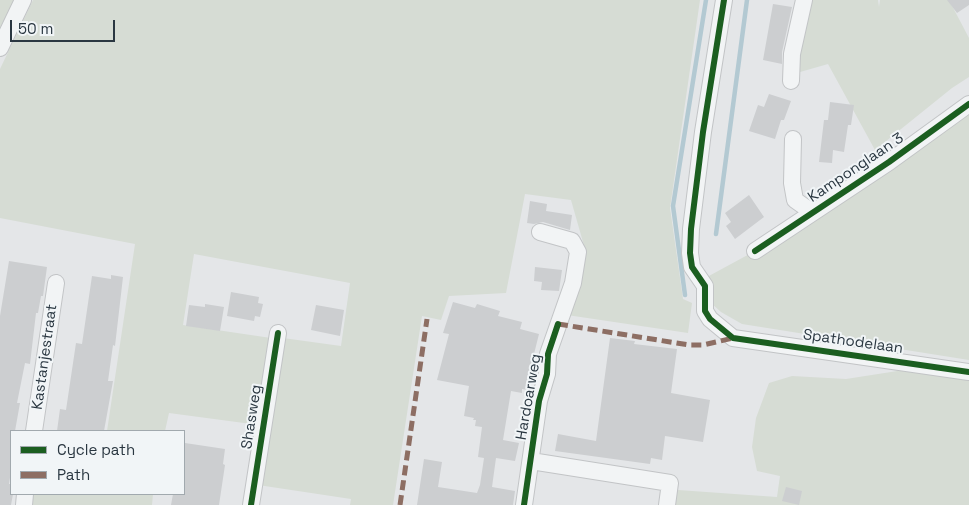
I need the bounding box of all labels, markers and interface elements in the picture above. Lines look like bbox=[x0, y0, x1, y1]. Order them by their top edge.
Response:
scale bar bbox=[12, 10, 118, 42]
text: 50 m bbox=[18, 19, 53, 38]
street label: Kamponglaan 3 bbox=[805, 129, 907, 207]
street label: Kastanjestraat bbox=[29, 303, 61, 411]
street label: Spathodelaan bbox=[802, 326, 904, 358]
street label: Hardoarweg bbox=[513, 352, 545, 442]
street label: Shasweg bbox=[238, 383, 266, 451]
legend bbox=[10, 430, 185, 495]
text: Cycle path bbox=[57, 440, 135, 459]
text: Path bbox=[57, 465, 90, 484]

